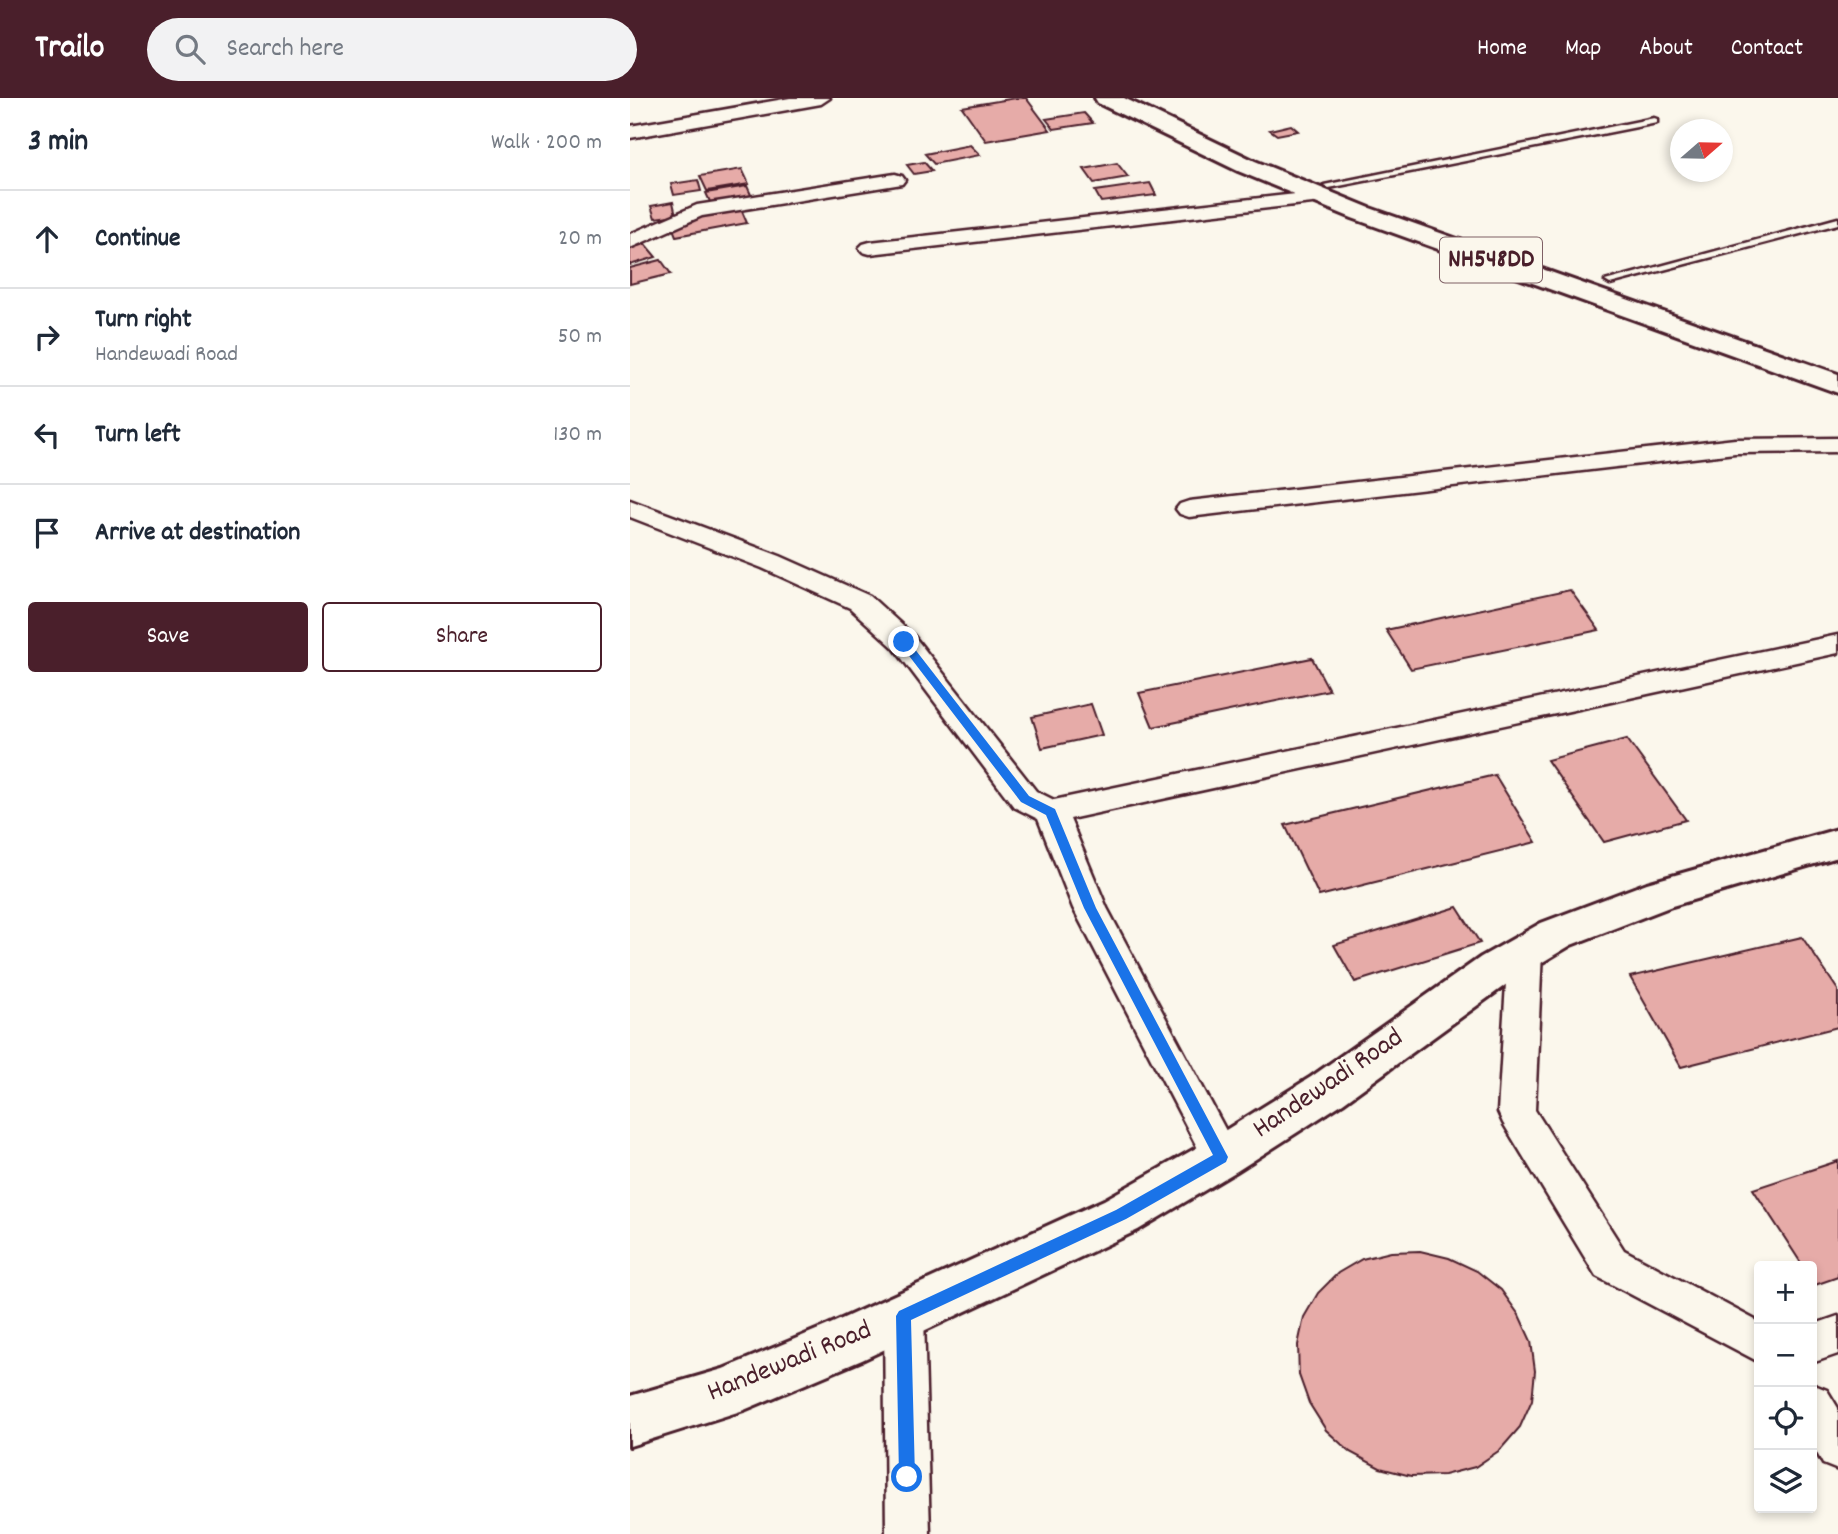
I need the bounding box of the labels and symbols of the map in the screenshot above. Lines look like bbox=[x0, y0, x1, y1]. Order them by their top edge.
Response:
north arrow bbox=[1670, 119, 1733, 182]
road number: NH548DD bbox=[1440, 238, 1542, 282]
route end bbox=[888, 626, 919, 657]
street label: Handewadi Road bbox=[1246, 1020, 1412, 1150]
street label: Handewadi Road bbox=[702, 1312, 878, 1414]
route start bbox=[891, 1461, 922, 1492]

